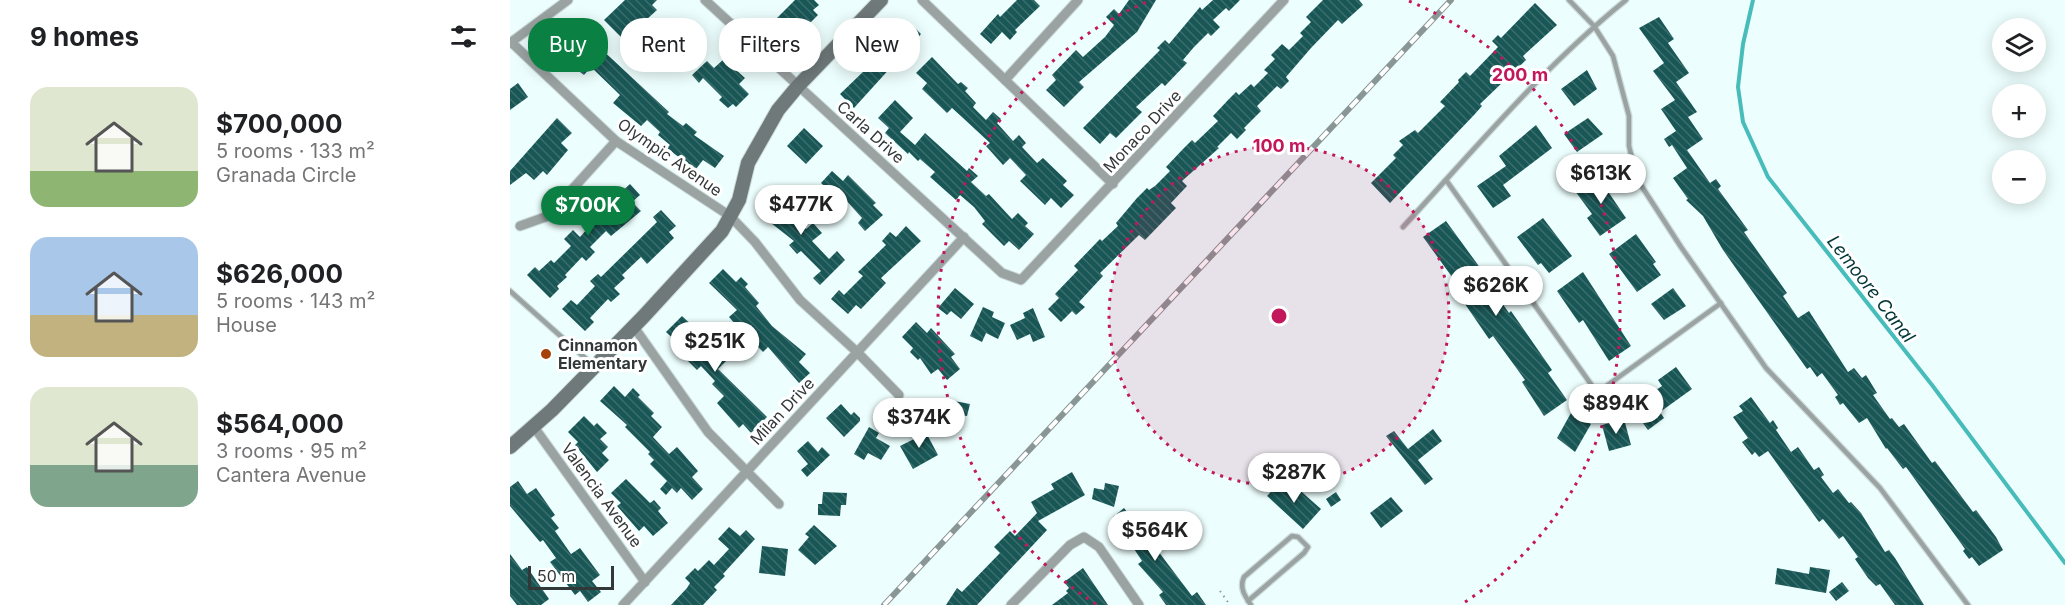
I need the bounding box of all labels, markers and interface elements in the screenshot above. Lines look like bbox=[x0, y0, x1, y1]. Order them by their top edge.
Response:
chip: Buy bbox=[528, 18, 608, 72]
chip: Rent bbox=[620, 18, 707, 72]
chip: Filters bbox=[719, 18, 821, 72]
chip: New bbox=[833, 18, 920, 72]
map controls bbox=[1992, 18, 2046, 204]
button: layers bbox=[1992, 18, 2046, 72]
icon: filters bbox=[447, 20, 480, 53]
text: 9 homes bbox=[30, 21, 139, 52]
text: 200 m bbox=[1492, 64, 1548, 85]
button: + bbox=[1992, 84, 2046, 138]
street label: Monaco Drive bbox=[1099, 86, 1185, 176]
street label: Carla Drive bbox=[833, 96, 909, 168]
text: $700,000 bbox=[216, 108, 343, 139]
icon: home bbox=[78, 111, 150, 183]
street label: Olympic Avenue bbox=[614, 114, 726, 200]
text: 100 m bbox=[1253, 135, 1305, 156]
text: 5 rooms · 133 m² bbox=[216, 139, 375, 163]
button: − bbox=[1992, 150, 2046, 204]
pin: $613K bbox=[1559, 154, 1643, 205]
text: $613K bbox=[1570, 161, 1632, 185]
text: Granada Circle bbox=[216, 163, 356, 187]
pin: $477K bbox=[759, 185, 843, 236]
pin: $700K bbox=[546, 186, 630, 237]
text: $477K bbox=[769, 192, 833, 216]
text: $700K bbox=[555, 193, 621, 217]
water label: Lemoore Canal bbox=[1823, 231, 1920, 347]
text: $626,000 bbox=[216, 258, 343, 289]
icon: home bbox=[78, 261, 150, 333]
pin: $626K bbox=[1454, 266, 1538, 317]
text: $626K bbox=[1463, 273, 1529, 297]
text: 5 rooms · 143 m² bbox=[216, 289, 375, 313]
centre of rings bbox=[1269, 306, 1289, 326]
text: House bbox=[216, 313, 277, 337]
pin: $251K bbox=[673, 322, 757, 373]
text: $251K bbox=[684, 329, 746, 353]
place label: Cinnamon Elementary bbox=[558, 335, 648, 373]
marker: Cinnamon Elementary bbox=[539, 347, 553, 361]
street label: Milan Drive bbox=[746, 373, 818, 449]
pin: $894K bbox=[1574, 384, 1658, 435]
text: $894K bbox=[1582, 391, 1650, 415]
pin: $374K bbox=[877, 398, 961, 449]
text: $374K bbox=[887, 405, 951, 429]
text: $564,000 bbox=[216, 408, 344, 439]
icon: home bbox=[78, 411, 150, 483]
text: 3 rooms · 95 m² bbox=[216, 439, 367, 463]
street label: Valencia Avenue bbox=[557, 439, 647, 551]
pin: $287K bbox=[1252, 453, 1336, 504]
text: $287K bbox=[1262, 460, 1326, 484]
text: Cantera Avenue bbox=[216, 463, 366, 487]
pin: $564K bbox=[1113, 511, 1197, 562]
text: $564K bbox=[1122, 518, 1188, 542]
scale bar bbox=[528, 563, 614, 590]
text: 50 m bbox=[537, 566, 575, 586]

